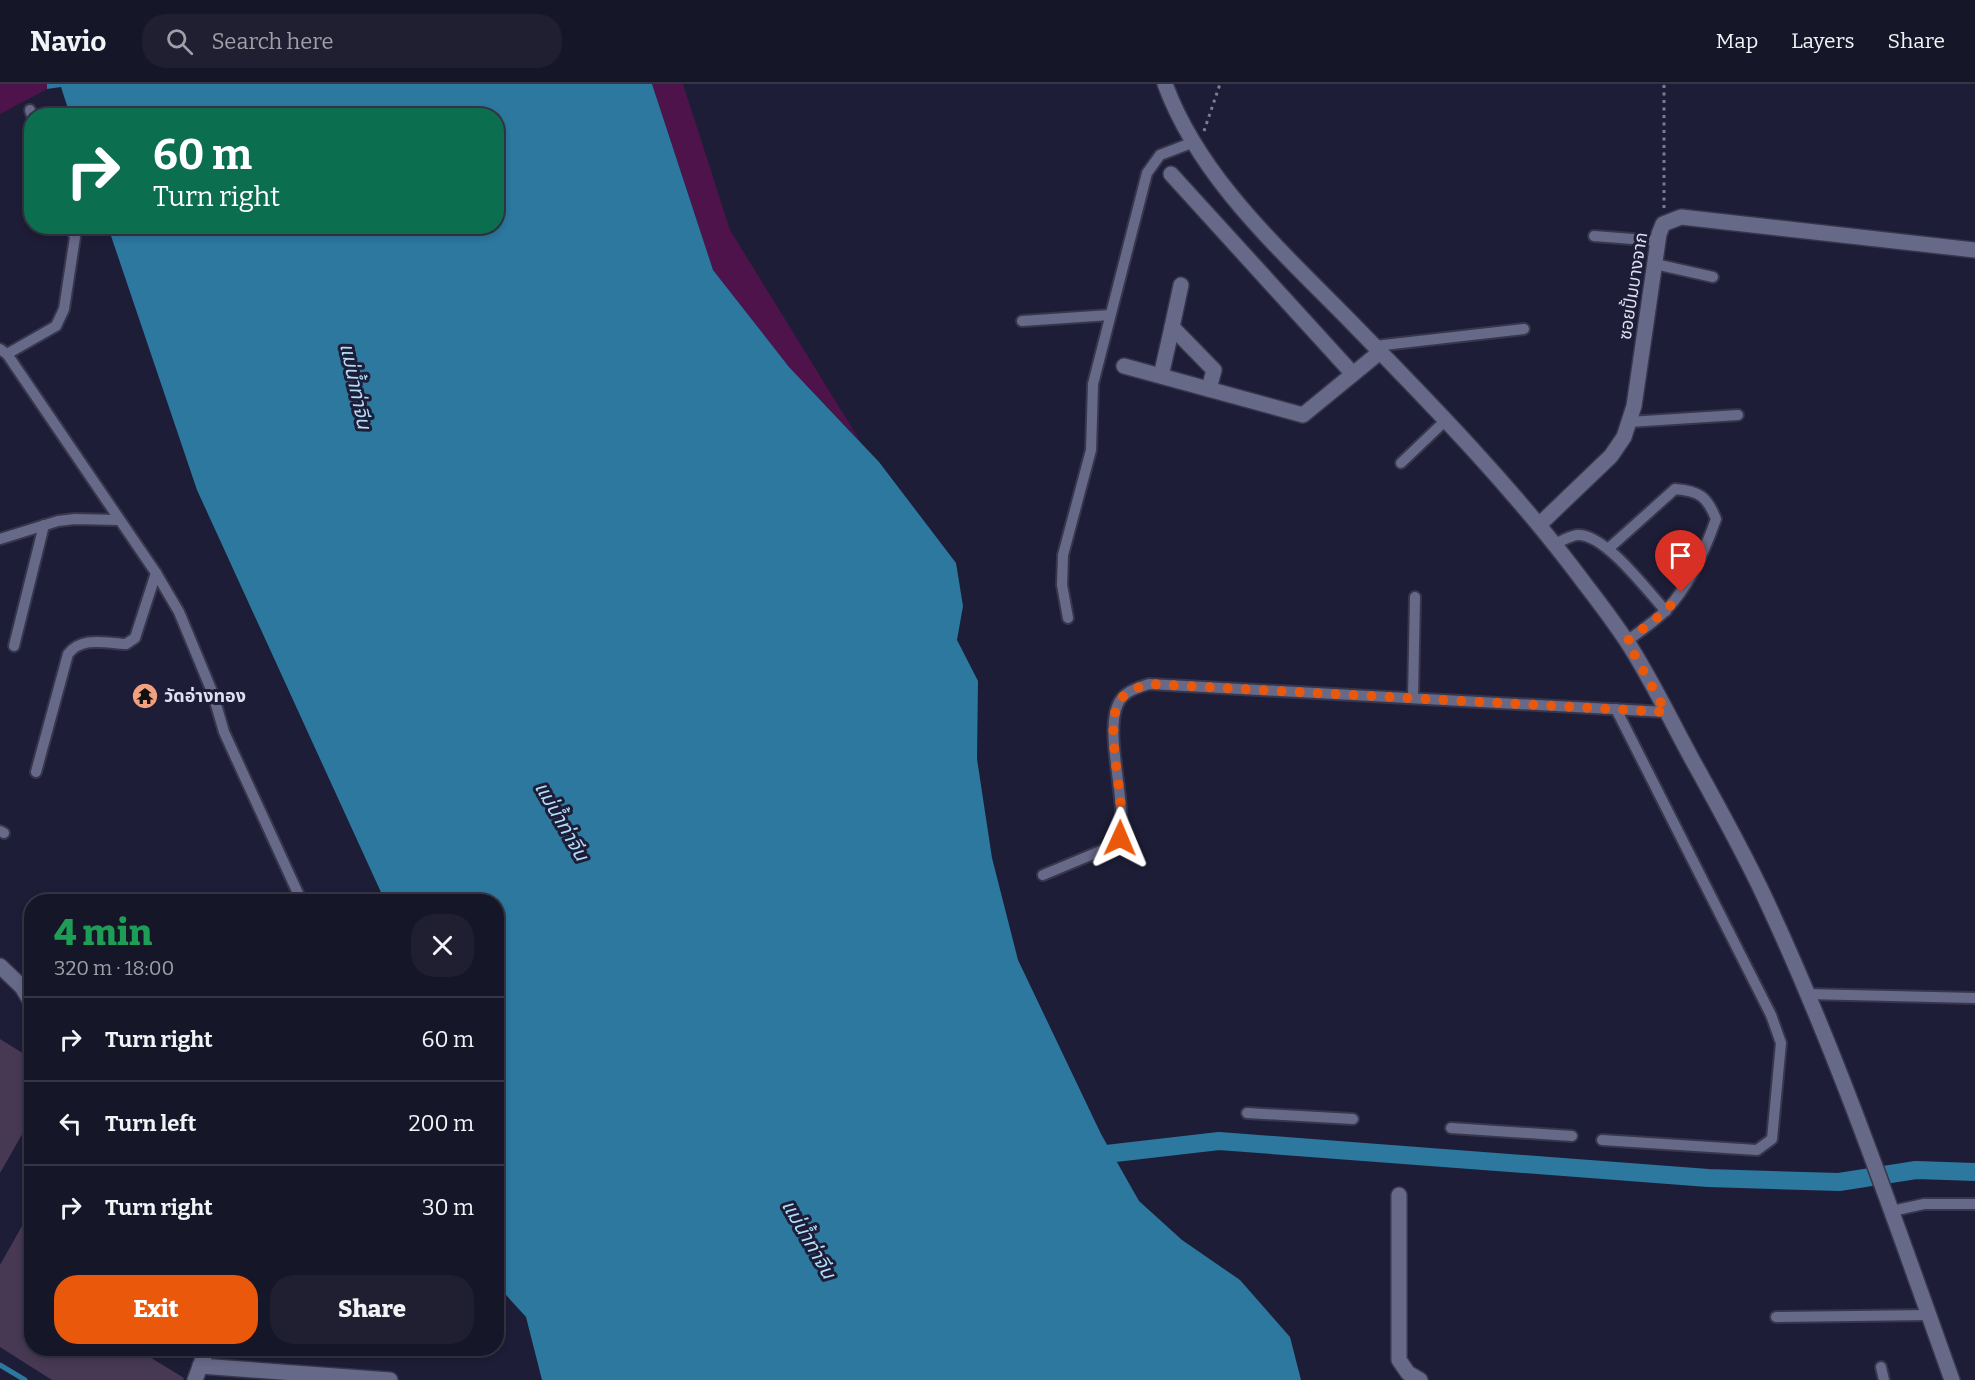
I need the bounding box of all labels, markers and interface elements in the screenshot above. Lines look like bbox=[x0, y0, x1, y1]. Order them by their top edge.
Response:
search box bbox=[142, 14, 562, 68]
text: Navio bbox=[30, 25, 106, 58]
icon: search bbox=[163, 25, 196, 58]
text: Search here bbox=[211, 28, 334, 55]
text: Map bbox=[1716, 28, 1758, 54]
text: Layers bbox=[1791, 28, 1855, 54]
text: Share bbox=[1888, 28, 1945, 54]
text: 60 m bbox=[153, 130, 252, 180]
icon: right bbox=[54, 132, 132, 210]
text: Turn right bbox=[153, 181, 280, 213]
street label: ซอยปั้มบางจาก bbox=[1612, 230, 1652, 341]
water label: แม่น้ำท่าจีน bbox=[335, 340, 379, 433]
pin bbox=[1655, 530, 1706, 592]
icon: arrive bbox=[1664, 539, 1697, 572]
temple icon: วัดอ่างทอง bbox=[130, 681, 160, 711]
place label: วัดอ่างทอง bbox=[164, 685, 246, 707]
water label: แม่น้ำท่าจีน bbox=[530, 776, 597, 866]
position arrow bbox=[1088, 806, 1152, 870]
text: 4 min bbox=[54, 911, 152, 955]
button: close bbox=[411, 914, 474, 977]
text: 320 m · 18:00 bbox=[54, 956, 174, 980]
icon: right bbox=[54, 1023, 87, 1056]
text: Turn right bbox=[105, 1026, 213, 1053]
text: 60 m bbox=[422, 1026, 474, 1053]
icon: left bbox=[54, 1107, 87, 1140]
text: Turn left bbox=[105, 1110, 197, 1137]
text: 200 m bbox=[408, 1110, 474, 1137]
icon: right bbox=[54, 1191, 87, 1224]
text: Turn right bbox=[105, 1194, 213, 1221]
text: 30 m bbox=[422, 1194, 474, 1221]
water label: แม่น้ำท่าจีน bbox=[777, 1194, 844, 1284]
button: Exit bbox=[54, 1275, 258, 1344]
button: Share bbox=[270, 1275, 474, 1344]

